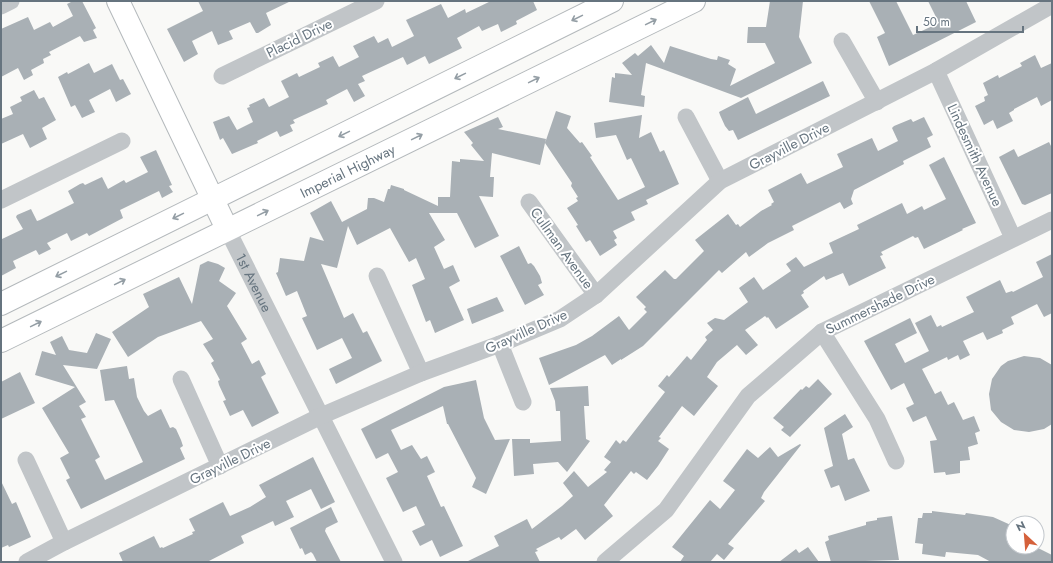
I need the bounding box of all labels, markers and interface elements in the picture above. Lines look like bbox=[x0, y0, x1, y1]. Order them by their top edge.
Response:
scale bar bbox=[917, 8, 1023, 34]
street label: Placid Drive bbox=[263, 13, 335, 63]
text: 50 m bbox=[923, 13, 950, 31]
one-way arrow bbox=[571, 15, 583, 22]
one-way arrow bbox=[644, 18, 656, 26]
one-way arrow bbox=[455, 73, 467, 80]
one-way arrow bbox=[528, 76, 540, 83]
street label: Lindesmith Avenue bbox=[942, 100, 1008, 210]
street label: Grayville Drive bbox=[745, 117, 833, 175]
one-way arrow bbox=[338, 131, 350, 138]
one-way arrow bbox=[411, 133, 423, 140]
street label: Imperial Highway bbox=[297, 139, 399, 203]
street label: Cullman Avenue bbox=[526, 203, 598, 293]
one-way arrow bbox=[257, 209, 269, 216]
one-way arrow bbox=[172, 213, 184, 220]
street label: 1st Avenue bbox=[231, 250, 277, 315]
street label: Summershade Drive bbox=[822, 269, 938, 339]
one-way arrow bbox=[56, 271, 68, 278]
one-way arrow bbox=[114, 278, 126, 285]
street label: Grayville Drive bbox=[482, 304, 570, 358]
one-way arrow bbox=[30, 320, 42, 327]
street label: Grayville Drive bbox=[186, 433, 274, 489]
north arrow bbox=[1005, 515, 1045, 555]
text: N bbox=[1013, 517, 1028, 535]

